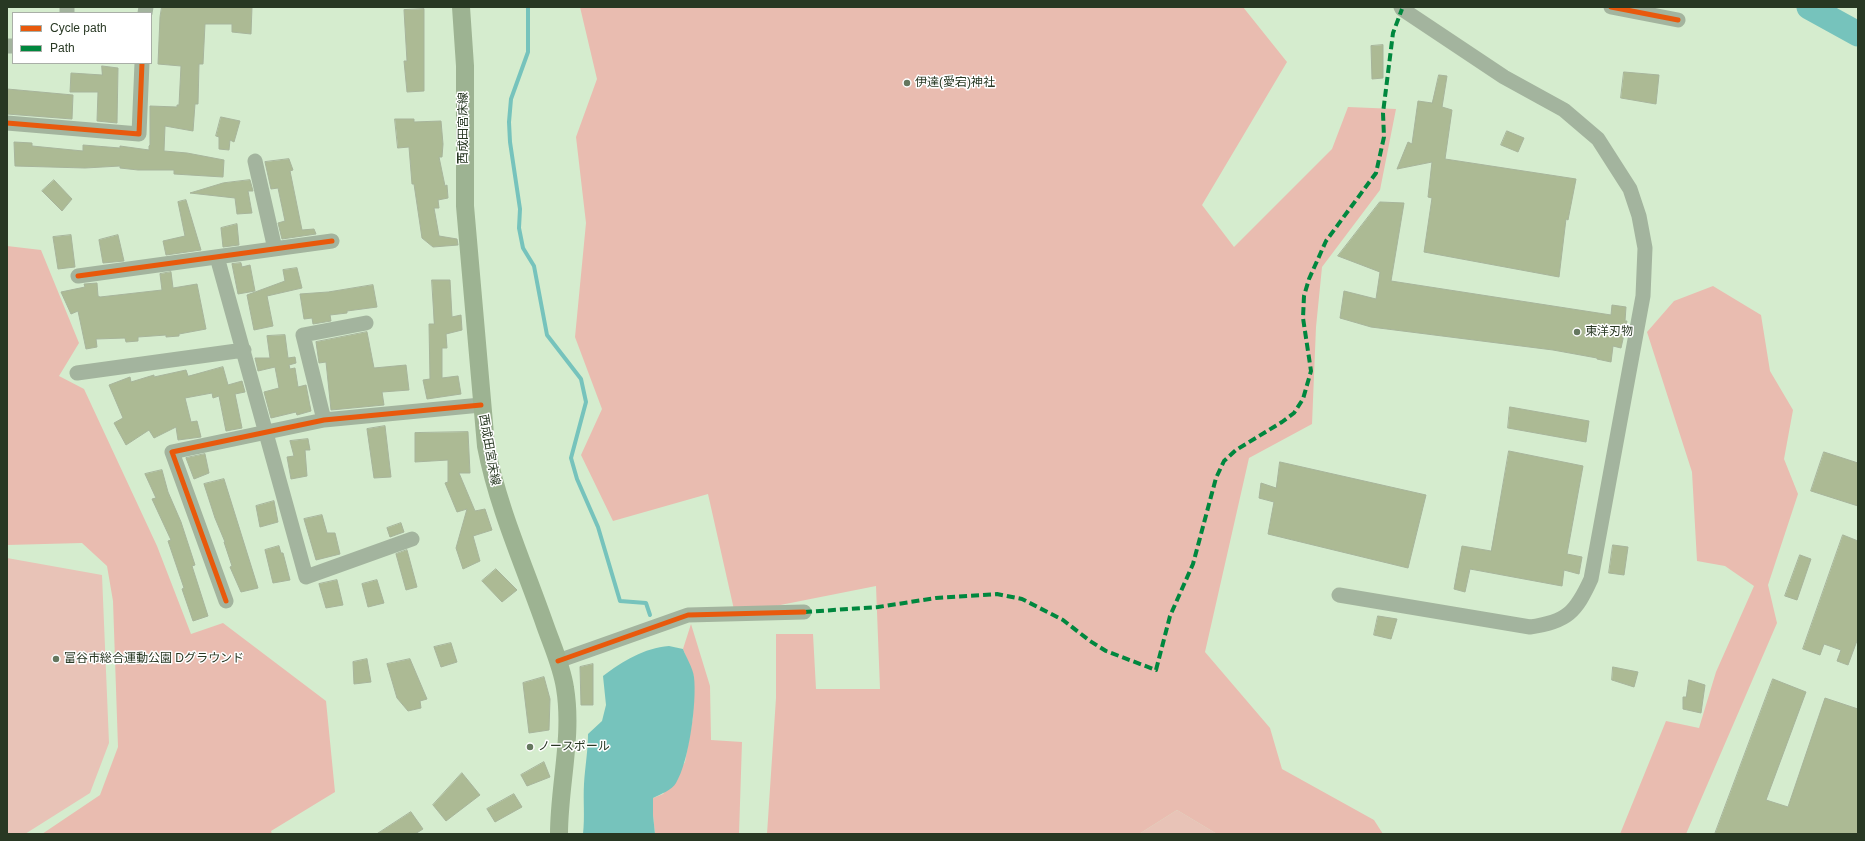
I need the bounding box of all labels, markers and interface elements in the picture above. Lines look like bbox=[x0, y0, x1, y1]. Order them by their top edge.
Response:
legend bbox=[12, 12, 152, 64]
text: Cycle path bbox=[50, 21, 107, 35]
text: Path bbox=[50, 41, 75, 55]
place label: 伊達(愛宕)神社 bbox=[915, 76, 995, 90]
marker: 伊達(愛宕)神社 bbox=[902, 78, 912, 88]
street label: 西成田宮床線 bbox=[457, 92, 471, 164]
place label: 東洋刃物 bbox=[1585, 325, 1633, 339]
marker: 東洋刃物 bbox=[1572, 327, 1582, 337]
street label: 西成田宮床線 bbox=[476, 413, 502, 487]
place label: 富谷市総合運動公園 Dグラウンド bbox=[64, 652, 244, 666]
marker: 富谷市総合運動公園 Dグラウンド bbox=[51, 654, 61, 664]
place label: ノースポール bbox=[538, 740, 610, 754]
marker: ノースポール bbox=[525, 742, 535, 752]

